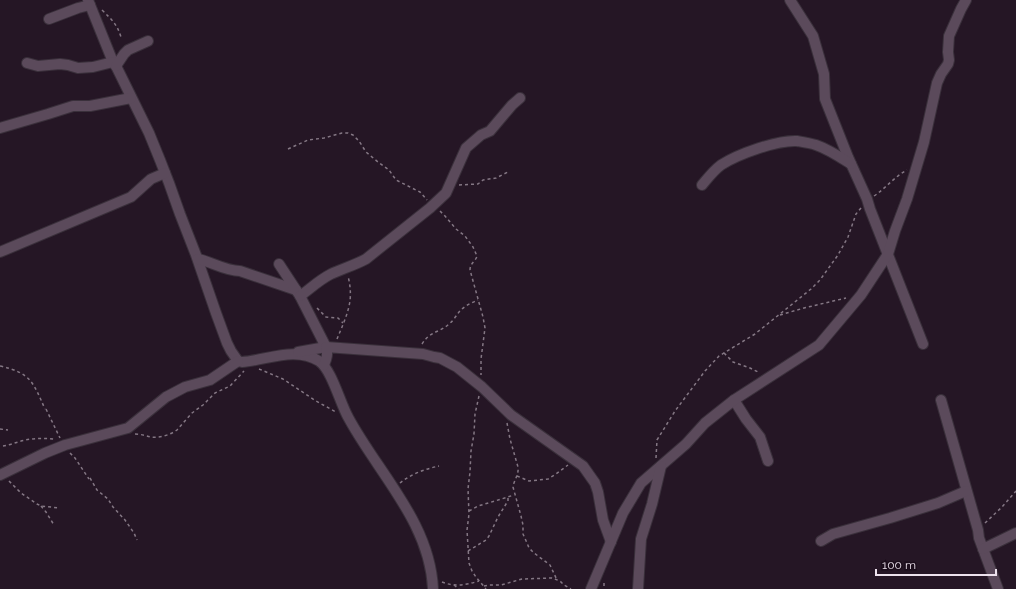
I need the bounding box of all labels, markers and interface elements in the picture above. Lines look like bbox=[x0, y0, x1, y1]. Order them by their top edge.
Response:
scale bar bbox=[876, 551, 996, 577]
text: 100 m bbox=[882, 558, 916, 572]

